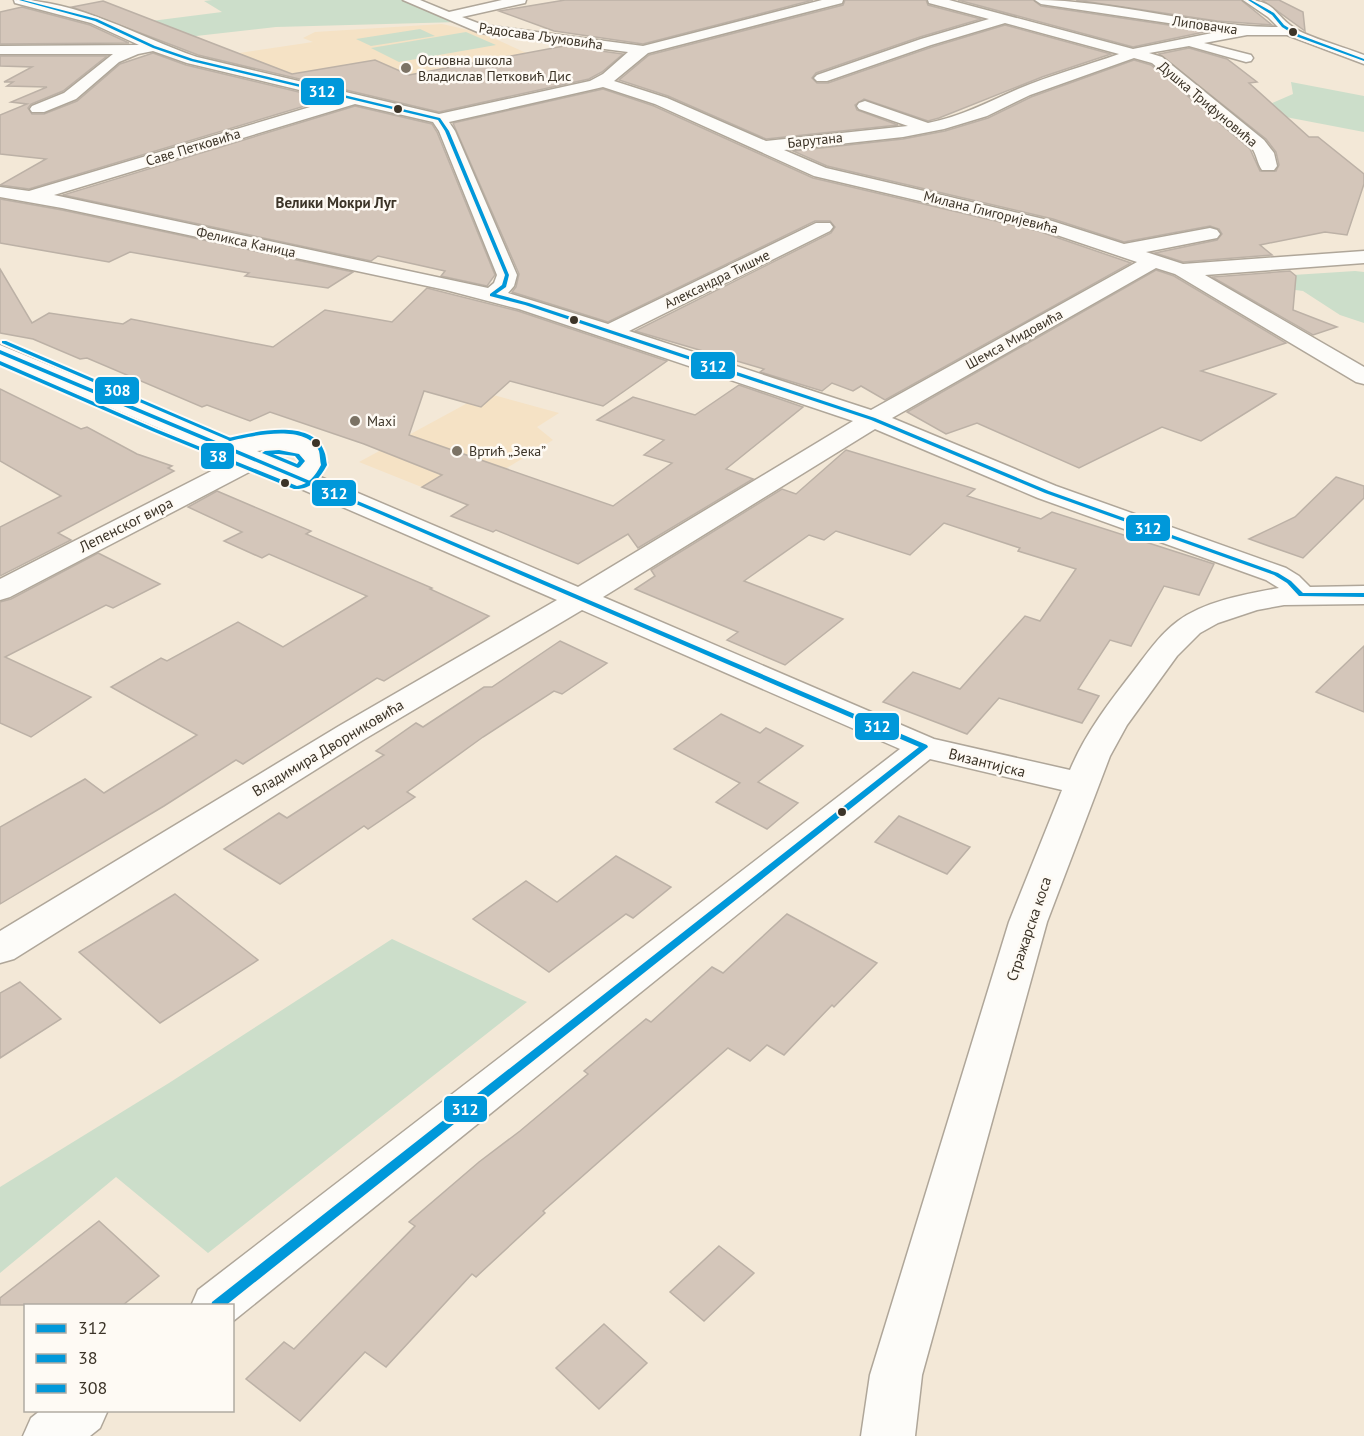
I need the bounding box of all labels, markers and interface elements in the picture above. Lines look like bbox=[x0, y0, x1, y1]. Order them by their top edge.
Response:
street label: Липовачка bbox=[1170, 11, 1239, 38]
street label: Радосава Љумовића bbox=[478, 18, 604, 54]
unlabelled marker bbox=[1287, 26, 1299, 38]
place label: Основна школа Владислав Петковић Дис bbox=[418, 51, 571, 85]
street label: Душка Трифуновића bbox=[1155, 57, 1261, 151]
marker: Основна школа Владислав Петковић Дис bbox=[399, 61, 413, 75]
line badge: 312 bbox=[300, 77, 345, 106]
text: 312 bbox=[308, 81, 336, 101]
unlabelled marker bbox=[392, 103, 404, 115]
street label: Саве Петковића bbox=[144, 124, 243, 170]
street label: Барутана bbox=[786, 128, 844, 152]
street label: Милана Глигоријевића bbox=[922, 187, 1060, 237]
district label: Велики Мокри Луг bbox=[276, 193, 397, 212]
street label: Феликса Каница bbox=[195, 223, 297, 261]
street label: Александра Тишме bbox=[661, 246, 773, 312]
street label: Шемса Мидовића bbox=[962, 305, 1066, 373]
unlabelled marker bbox=[568, 314, 580, 326]
line badge: 312 bbox=[690, 351, 736, 380]
text: 312 bbox=[699, 356, 727, 376]
line badge: 308 bbox=[94, 376, 140, 405]
text: 308 bbox=[103, 380, 131, 400]
place label: Maxi bbox=[367, 412, 396, 430]
marker: Maxi bbox=[348, 414, 362, 428]
unlabelled marker bbox=[310, 437, 322, 449]
line badge: 38 bbox=[200, 442, 235, 470]
place label: Вртић „Зека” bbox=[469, 442, 546, 460]
marker: Вртић „Зека” bbox=[450, 444, 464, 458]
text: 38 bbox=[209, 446, 227, 466]
unlabelled marker bbox=[279, 477, 291, 489]
line badge: 312 bbox=[311, 479, 357, 507]
text: 312 bbox=[320, 483, 348, 503]
street label: Лепенског вира bbox=[75, 493, 176, 557]
line badge: 312 bbox=[1125, 514, 1171, 542]
text: 312 bbox=[1134, 518, 1162, 538]
street label: Владимира Дворниковића bbox=[249, 695, 407, 800]
line badge: 312 bbox=[854, 712, 900, 741]
text: 312 bbox=[863, 716, 891, 736]
street label: Византијска bbox=[947, 744, 1028, 781]
unlabelled marker bbox=[836, 806, 848, 818]
street label: Стражарска коса bbox=[1002, 874, 1055, 984]
line badge: 312 bbox=[443, 1095, 488, 1123]
text: 312 bbox=[451, 1099, 479, 1119]
legend bbox=[24, 1304, 234, 1412]
text: 312 bbox=[78, 1316, 107, 1339]
text: 38 bbox=[78, 1346, 98, 1369]
text: 308 bbox=[78, 1376, 107, 1399]

